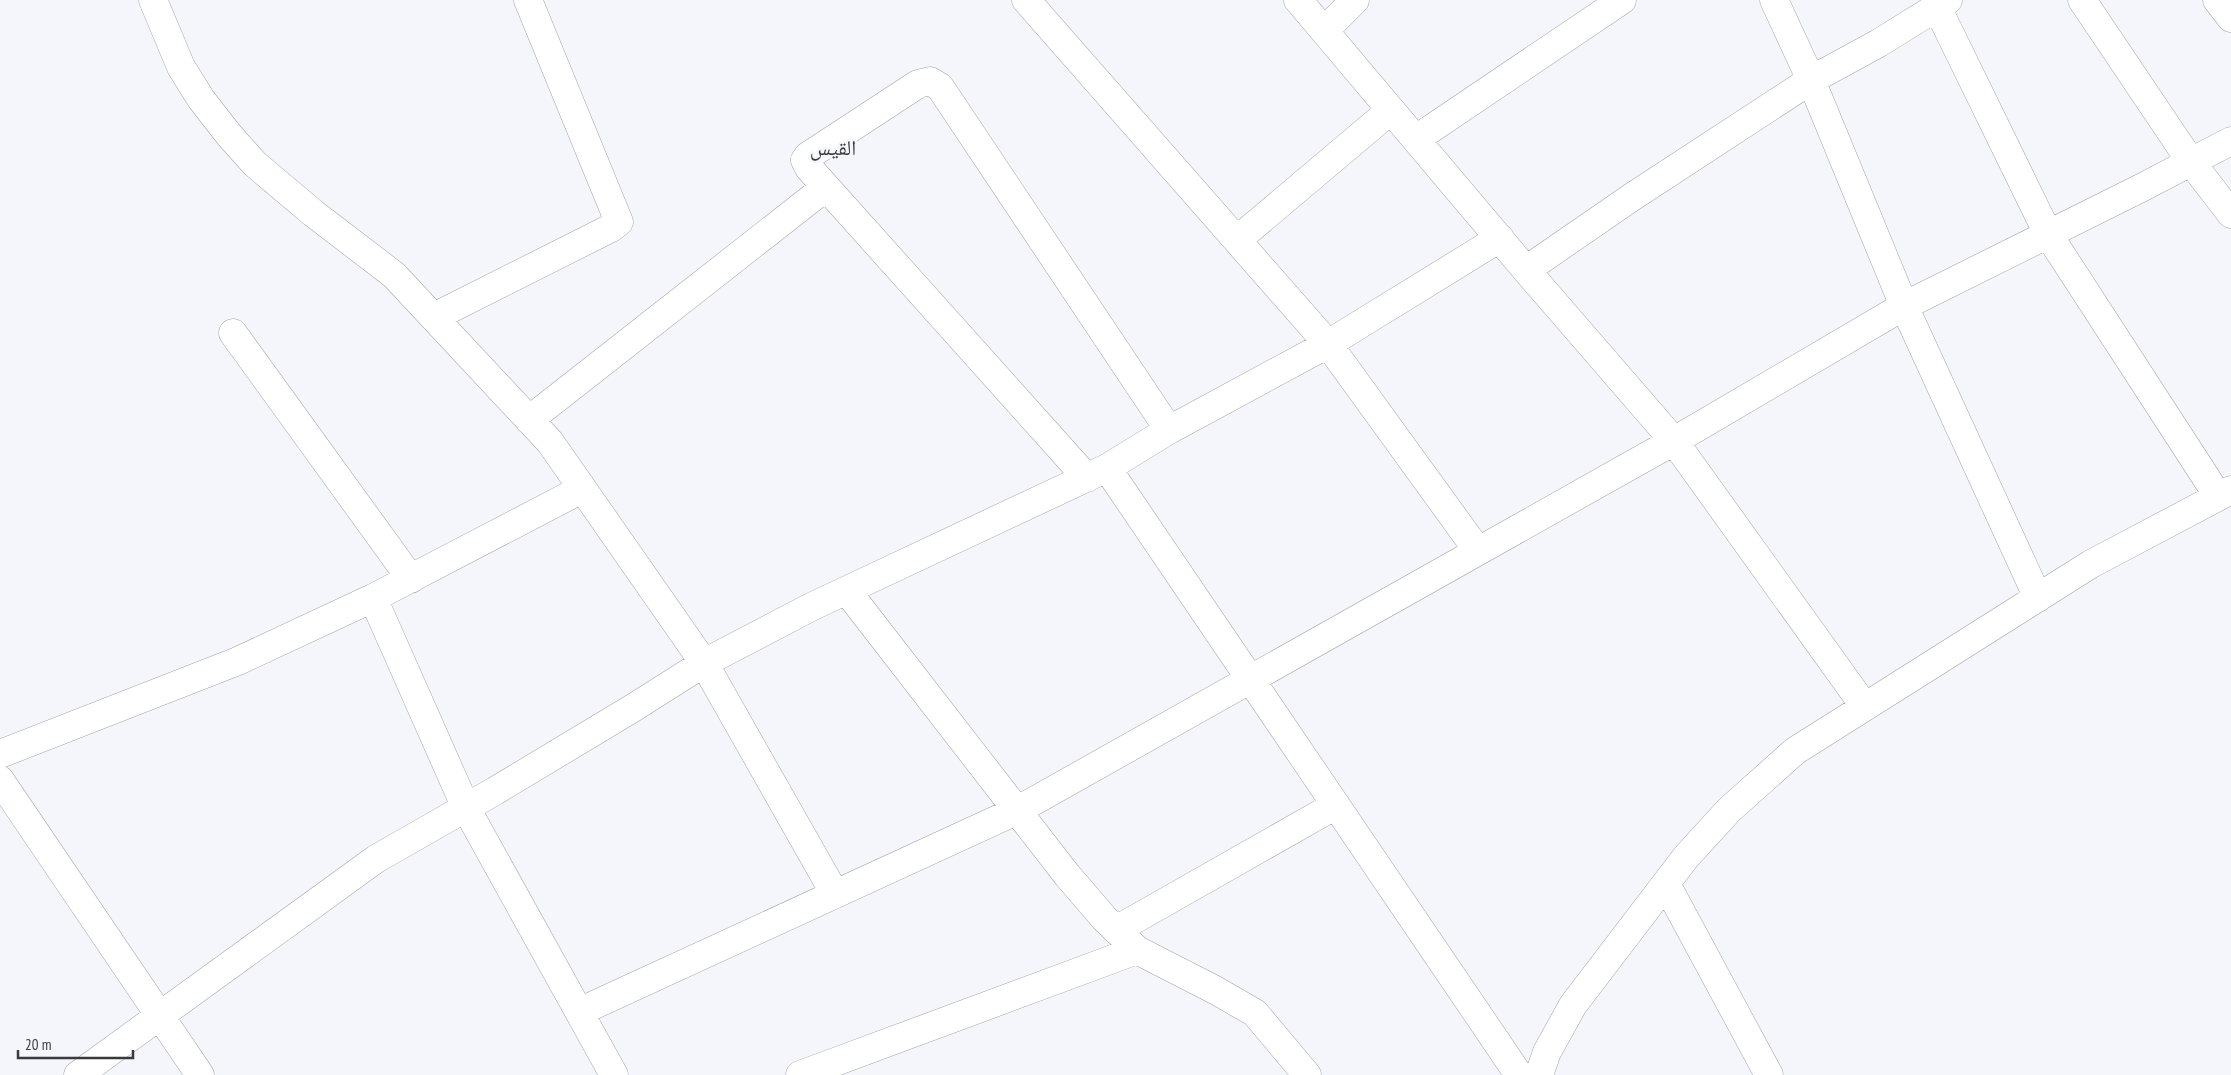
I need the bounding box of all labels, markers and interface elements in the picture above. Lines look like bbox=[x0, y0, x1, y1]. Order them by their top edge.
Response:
district label: القيس bbox=[810, 134, 856, 161]
scale bar bbox=[18, 1028, 132, 1060]
text: 20 m bbox=[25, 1035, 51, 1054]

